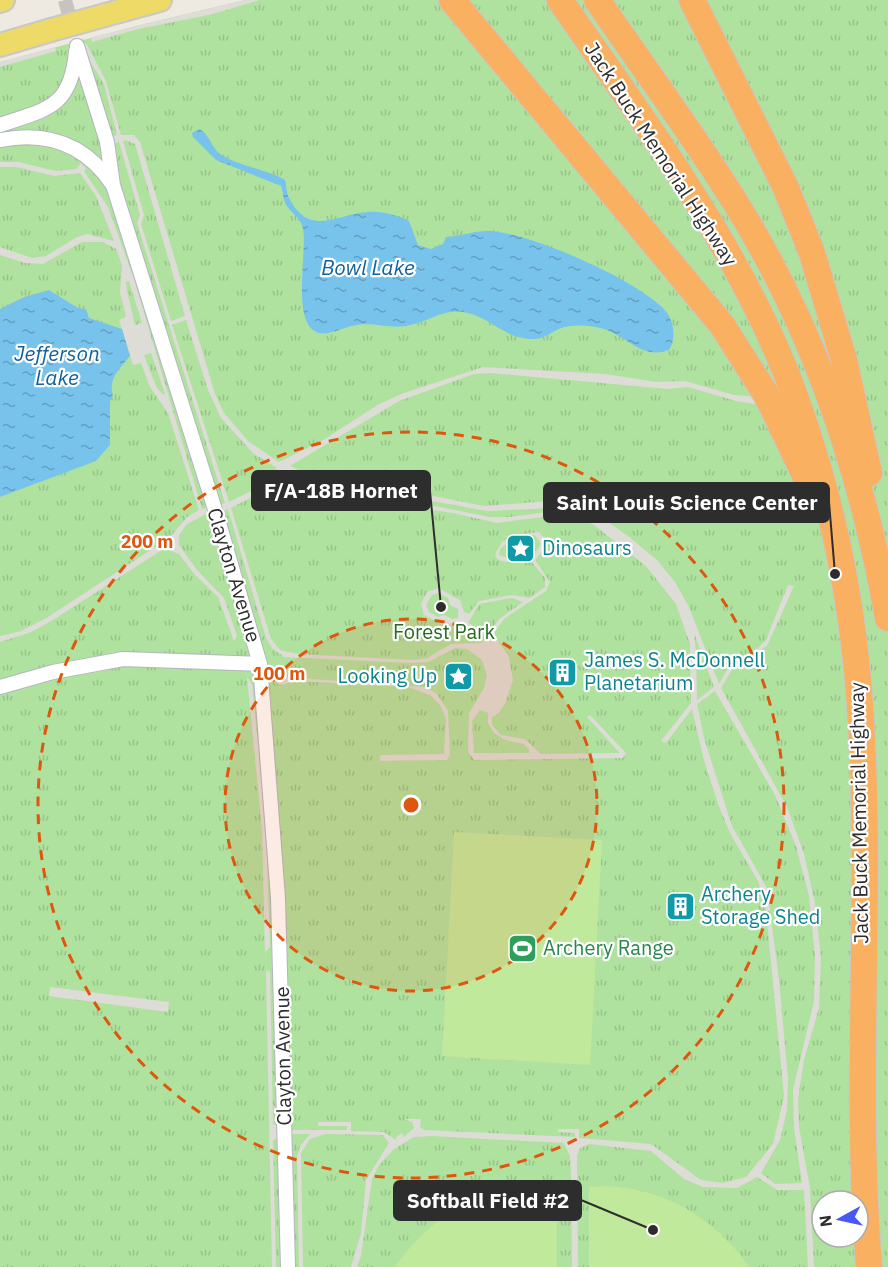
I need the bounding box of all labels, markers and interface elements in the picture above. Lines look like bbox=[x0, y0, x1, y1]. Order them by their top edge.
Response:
street label: Jack Buck Memorial Highway bbox=[579, 37, 744, 271]
water label: Bowl Lake bbox=[321, 253, 415, 281]
water label: Jefferson Lake bbox=[14, 339, 100, 391]
callout: F/A-18B Hornet bbox=[252, 471, 430, 510]
text: F/A-18B Hornet bbox=[264, 476, 418, 504]
callout: Saint Louis Science Center bbox=[544, 483, 829, 522]
text: Saint Louis Science Center bbox=[556, 488, 818, 516]
street label: Clayton Avenue bbox=[201, 504, 268, 645]
text: 200 m bbox=[121, 530, 173, 553]
place icon: Dinosaurs bbox=[505, 532, 537, 564]
place label: Dinosaurs bbox=[542, 534, 632, 561]
park label: Forest Park bbox=[393, 618, 495, 645]
place label: James S. McDonnell Planetarium bbox=[584, 646, 765, 696]
building icon: James S. McDonnell Planetarium bbox=[547, 656, 579, 688]
place icon: Looking Up bbox=[442, 660, 474, 692]
text: 100 m bbox=[253, 662, 305, 685]
place label: Looking Up bbox=[337, 662, 437, 689]
street label: Jack Buck Memorial Highway bbox=[843, 682, 874, 944]
centre of rings bbox=[401, 795, 421, 815]
place label: Archery Storage Shed bbox=[701, 880, 820, 930]
building icon: Archery Storage Shed bbox=[664, 890, 696, 922]
sports icon: Archery Range bbox=[506, 932, 538, 964]
place label: Archery Range bbox=[543, 934, 674, 961]
street label: Clayton Avenue bbox=[268, 986, 297, 1126]
callout: Softball Field #2 bbox=[394, 1181, 581, 1220]
text: Softball Field #2 bbox=[407, 1186, 569, 1214]
north arrow bbox=[810, 1189, 870, 1249]
text: N bbox=[814, 1214, 836, 1228]

